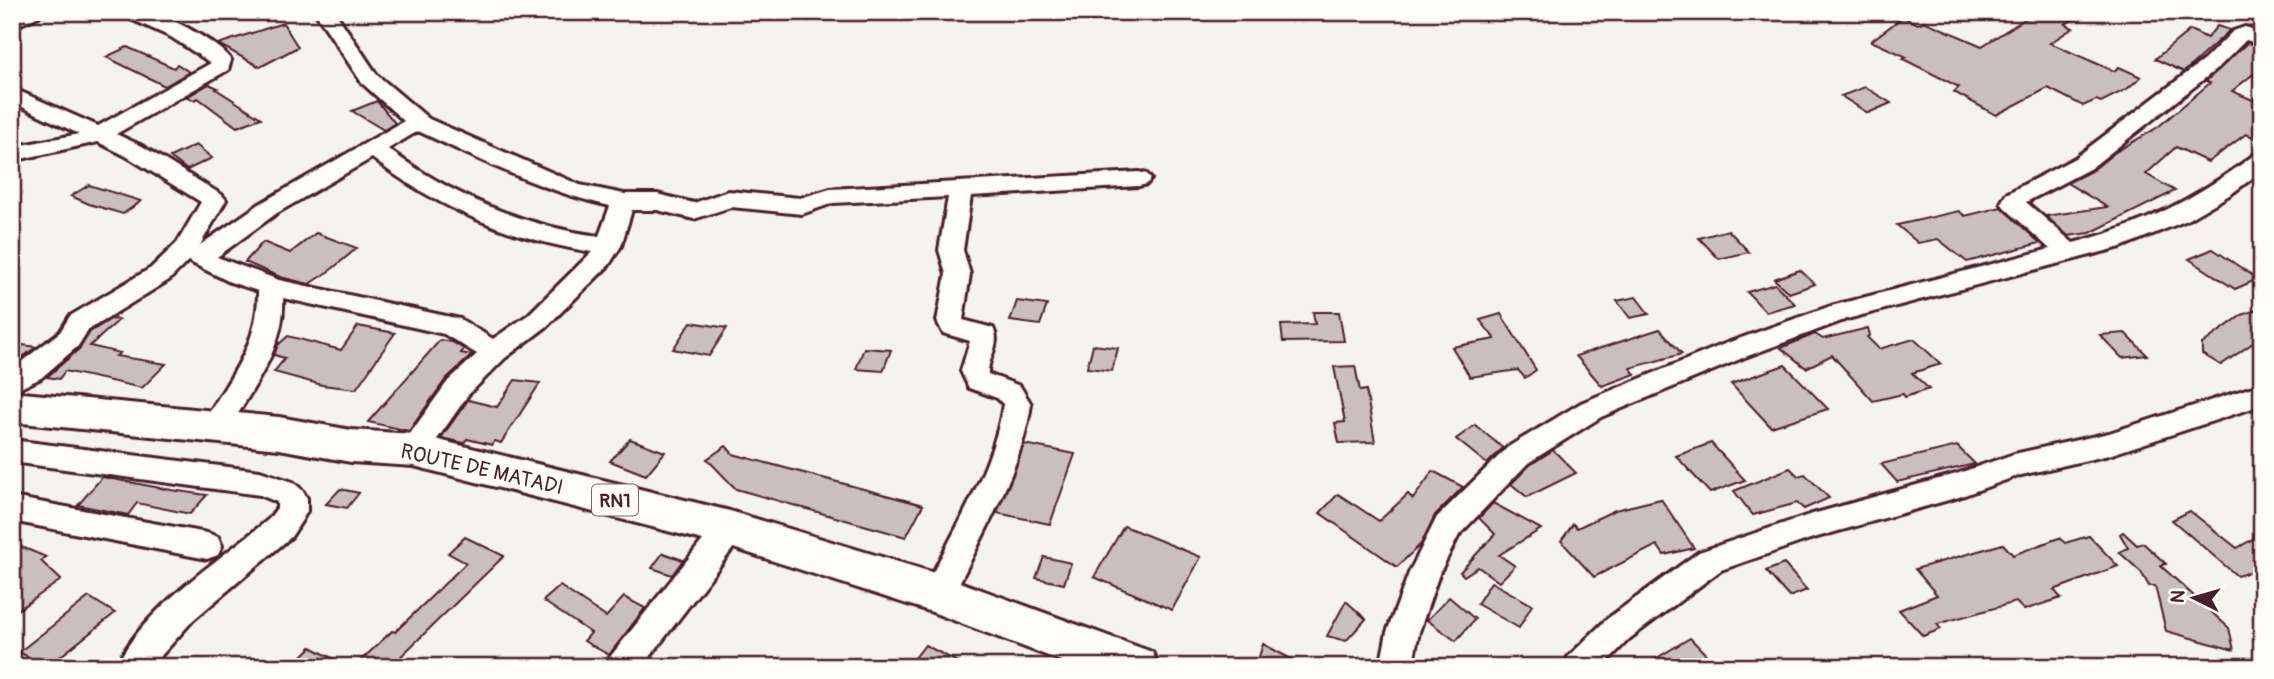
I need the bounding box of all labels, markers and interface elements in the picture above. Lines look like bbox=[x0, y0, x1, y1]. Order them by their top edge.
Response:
street label: ROUTE DE MATADI bbox=[398, 438, 566, 501]
road number: RN1 bbox=[592, 485, 638, 516]
north arrow bbox=[2158, 564, 2228, 634]
text: N bbox=[2166, 589, 2191, 604]

